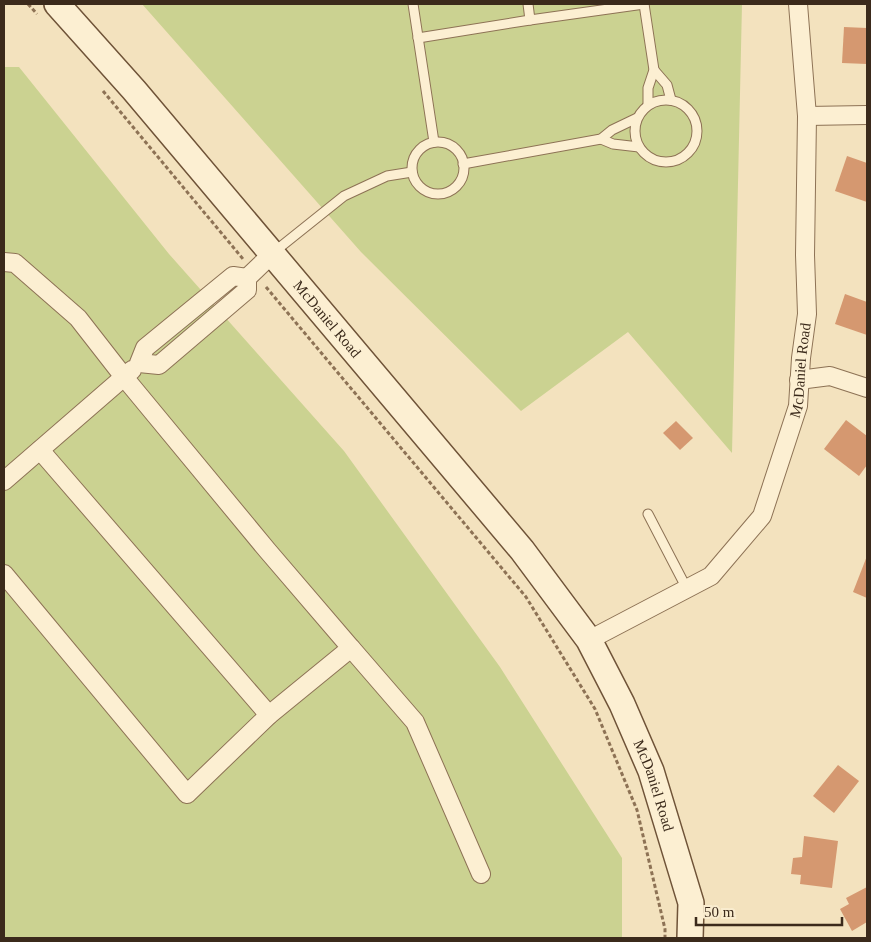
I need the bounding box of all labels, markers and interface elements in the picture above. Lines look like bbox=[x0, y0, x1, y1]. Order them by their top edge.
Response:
street label: McDaniel Road bbox=[290, 277, 364, 361]
street label: McDaniel Road bbox=[787, 321, 814, 420]
street label: McDaniel Road bbox=[630, 737, 677, 833]
scale bar bbox=[696, 894, 842, 926]
text: 50 m bbox=[704, 904, 735, 920]

